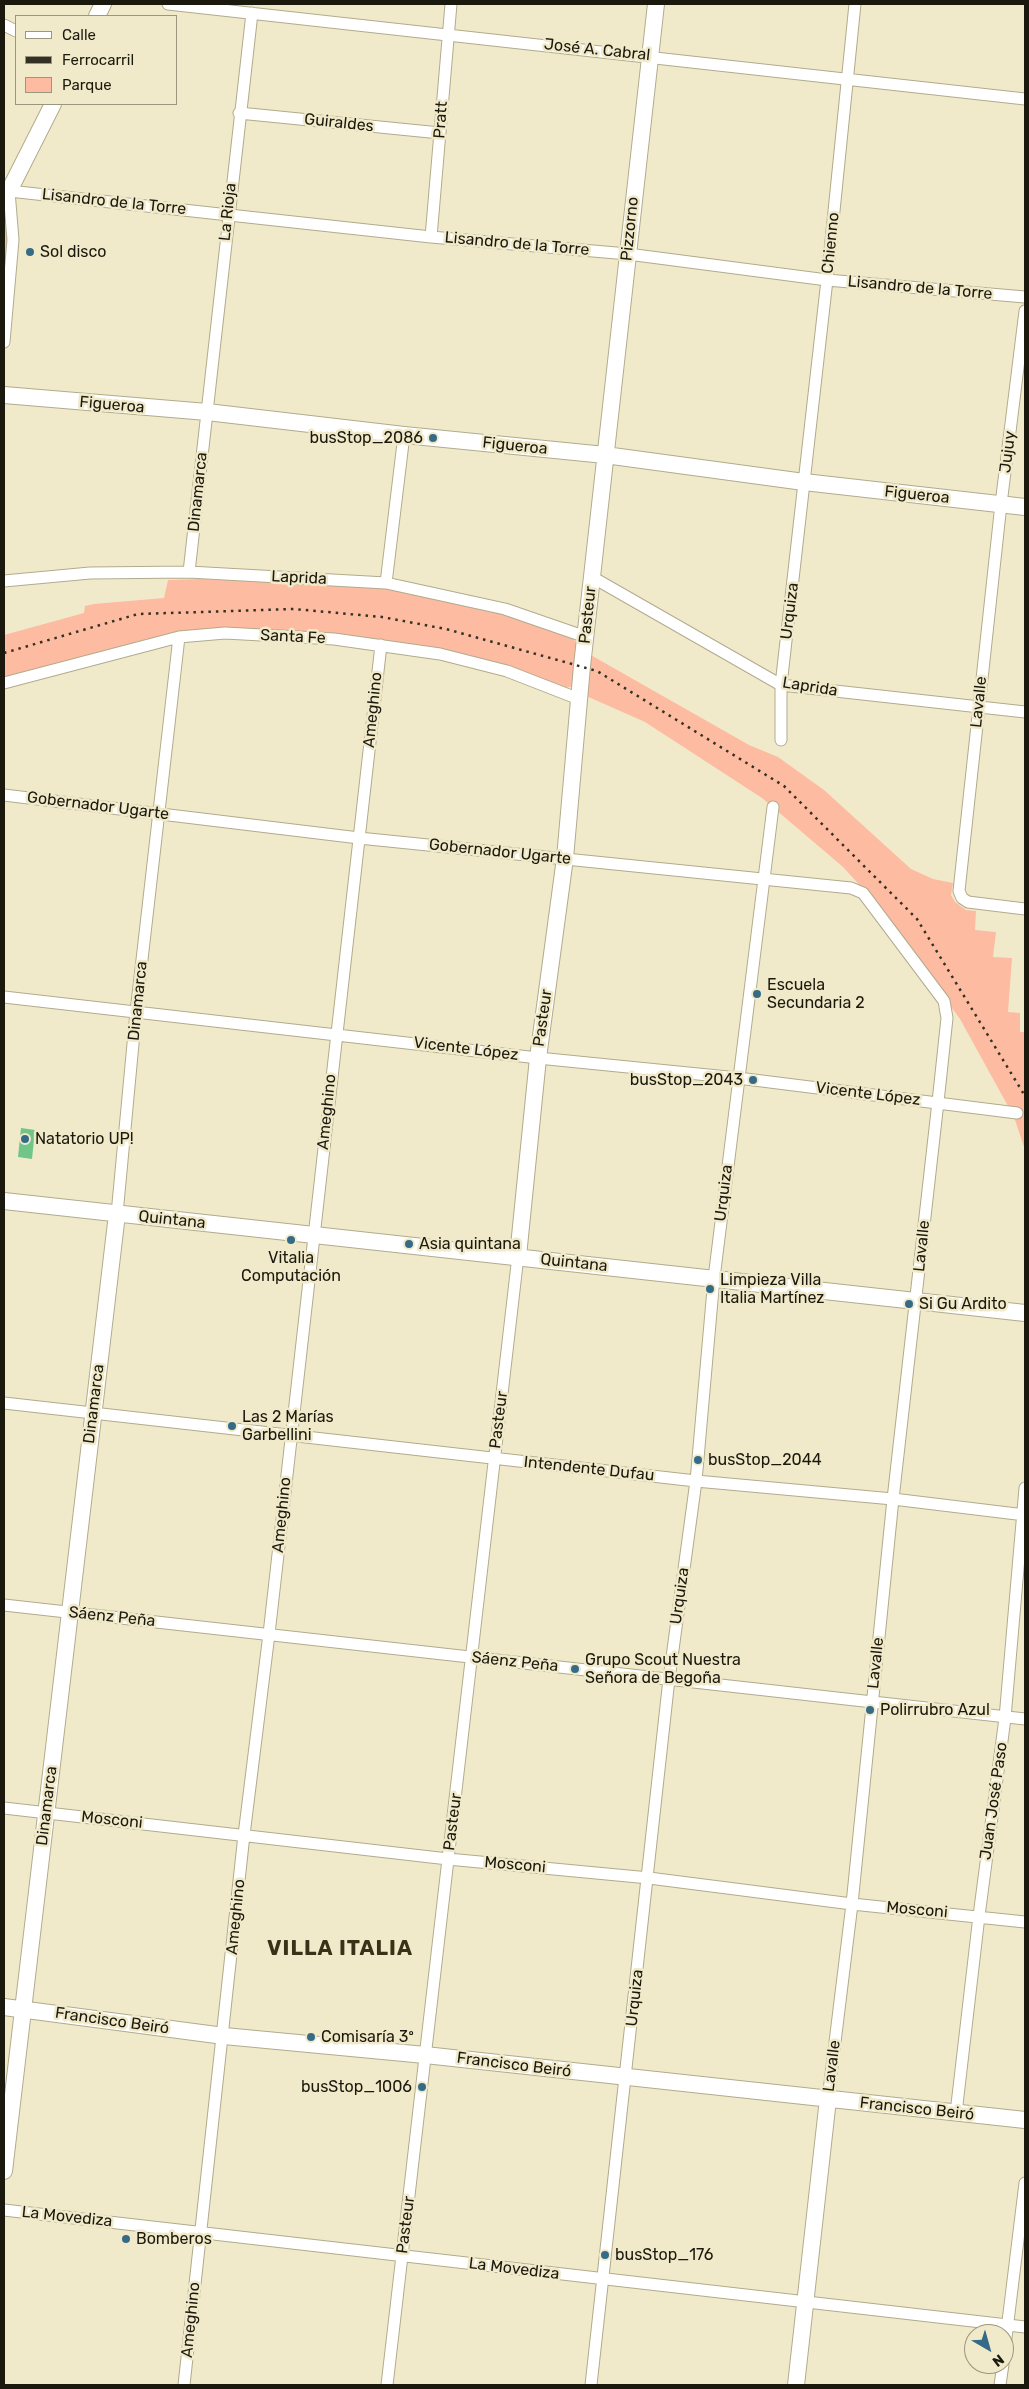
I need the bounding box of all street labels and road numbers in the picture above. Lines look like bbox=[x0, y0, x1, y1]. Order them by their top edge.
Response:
street label: José A. Cabral bbox=[543, 35, 651, 65]
street label: Pratt bbox=[430, 101, 452, 139]
street label: Guiraldes bbox=[303, 110, 375, 136]
street label: La Rioja bbox=[215, 182, 241, 242]
street label: Lisandro de la Torre bbox=[41, 185, 187, 219]
street label: Pizzorno bbox=[617, 196, 643, 262]
street label: Chienno bbox=[818, 211, 844, 275]
street label: Lisandro de la Torre bbox=[444, 228, 590, 260]
street label: Lisandro de la Torre bbox=[847, 272, 993, 304]
street label: Figueroa bbox=[79, 393, 145, 417]
street label: Jujuy bbox=[996, 430, 1020, 474]
street label: Figueroa bbox=[482, 433, 548, 459]
street label: Dinamarca bbox=[184, 451, 212, 533]
street label: Figueroa bbox=[884, 482, 950, 508]
street label: Laprida bbox=[271, 567, 327, 589]
street label: Urquiza bbox=[777, 581, 803, 641]
street label: Pasteur bbox=[575, 585, 601, 645]
street label: Santa Fe bbox=[260, 626, 326, 648]
street label: Ameghino bbox=[359, 671, 387, 749]
street label: Laprida bbox=[781, 673, 839, 701]
street label: Lavalle bbox=[967, 675, 991, 729]
street label: Gobernador Ugarte bbox=[26, 788, 170, 824]
street label: Gobernador Ugarte bbox=[428, 835, 572, 869]
street label: Dinamarca bbox=[124, 960, 152, 1042]
street label: Pasteur bbox=[529, 988, 557, 1048]
street label: Vicente López bbox=[412, 1033, 520, 1065]
street label: Ameghino bbox=[313, 1073, 341, 1151]
street label: Vicente López bbox=[814, 1078, 922, 1110]
street label: Urquiza bbox=[711, 1163, 737, 1223]
street label: Quintana bbox=[137, 1207, 207, 1233]
street label: Lavalle bbox=[910, 1219, 934, 1273]
street label: Quintana bbox=[539, 1250, 609, 1276]
street label: Dinamarca bbox=[80, 1363, 108, 1445]
street label: Pasteur bbox=[486, 1390, 512, 1450]
street label: Intendente Dufau bbox=[523, 1453, 655, 1485]
street label: Ameghino bbox=[268, 1476, 296, 1554]
street label: Urquiza bbox=[667, 1566, 693, 1626]
street label: Sáenz Peña bbox=[68, 1603, 156, 1631]
street label: Lavalle bbox=[864, 1636, 888, 1690]
street label: Sáenz Peña bbox=[471, 1648, 559, 1676]
street label: Juan José Paso bbox=[976, 1741, 1012, 1861]
street label: Dinamarca bbox=[33, 1765, 61, 1847]
street label: Pasteur bbox=[440, 1792, 466, 1852]
street label: Mosconi bbox=[80, 1807, 144, 1833]
street label: Mosconi bbox=[483, 1853, 547, 1877]
street label: Ameghino bbox=[222, 1878, 250, 1956]
street label: Mosconi bbox=[885, 1898, 949, 1922]
street label: Urquiza bbox=[622, 1969, 648, 2027]
street label: Francisco Beiró bbox=[54, 2003, 170, 2039]
street label: Lavalle bbox=[819, 2039, 845, 2093]
street label: Francisco Beiró bbox=[456, 2048, 572, 2082]
street label: Francisco Beiró bbox=[859, 2093, 975, 2125]
street label: Pasteur bbox=[393, 2195, 419, 2255]
street label: La Movediza bbox=[21, 2203, 113, 2231]
street label: La Movediza bbox=[468, 2254, 560, 2284]
street label: Ameghino bbox=[177, 2281, 205, 2359]

